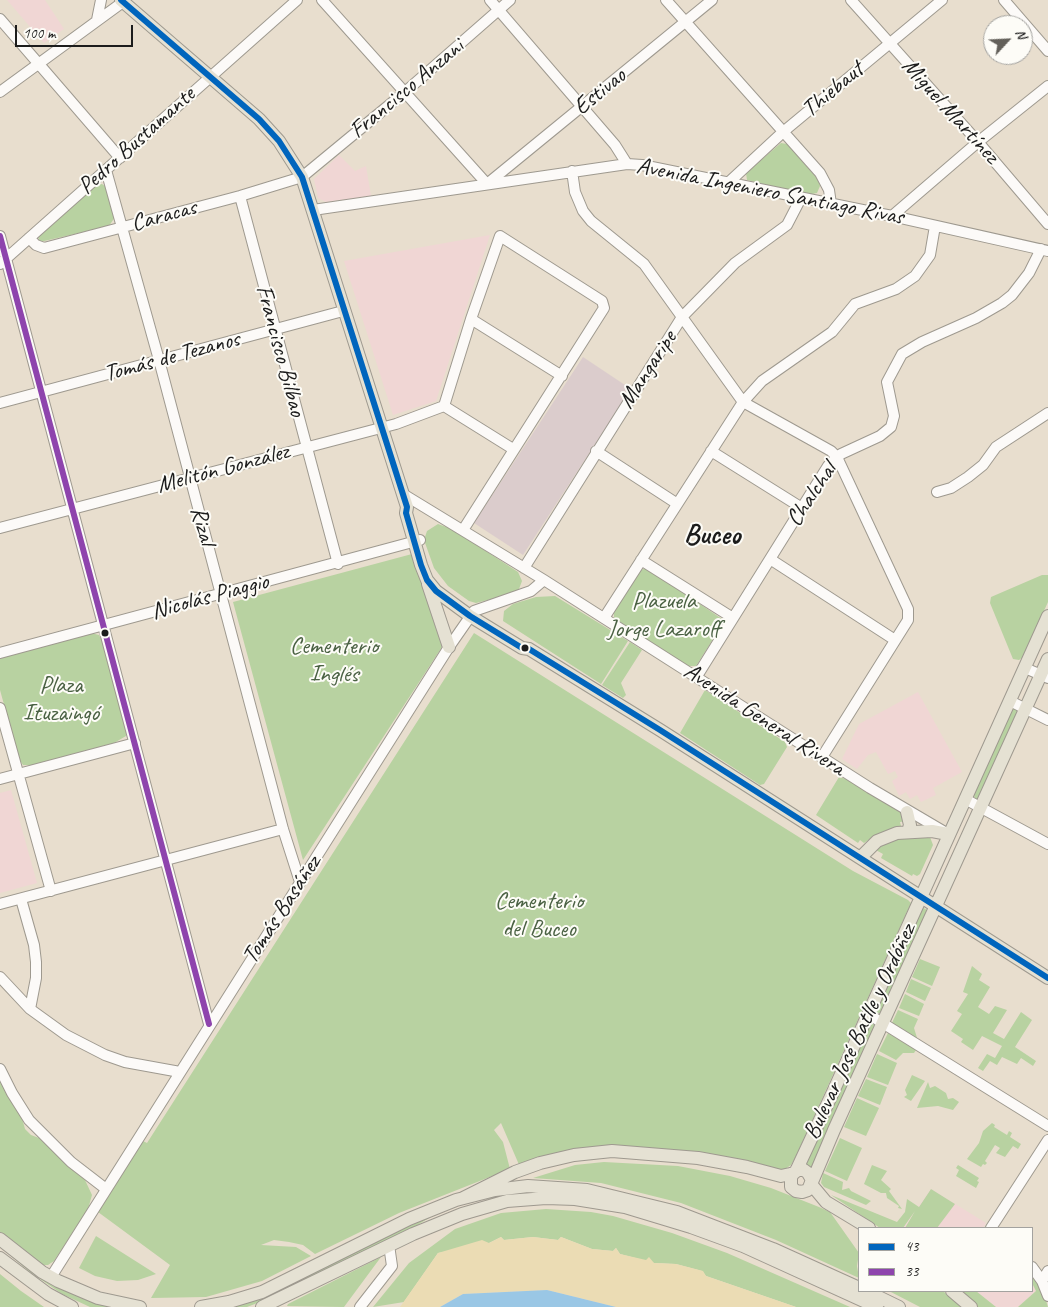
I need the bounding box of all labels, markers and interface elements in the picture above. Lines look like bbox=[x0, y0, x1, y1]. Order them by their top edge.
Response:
scale bar bbox=[18, 15, 135, 47]
north arrow bbox=[983, 15, 1033, 65]
text: 100 m bbox=[23, 24, 55, 43]
text: N bbox=[1012, 26, 1031, 41]
street label: Francisco Anzani bbox=[344, 33, 470, 145]
street label: Miguel Martínez bbox=[895, 52, 1005, 170]
street label: Thiebaut bbox=[796, 56, 870, 124]
street label: Estivao bbox=[568, 62, 632, 122]
street label: Pedro Bustamante bbox=[72, 81, 202, 201]
street label: Avenida Ingeniero Santiago Rivas bbox=[634, 152, 906, 232]
street label: Caracas bbox=[128, 193, 200, 239]
street label: Francisco Bilbao bbox=[249, 282, 311, 420]
street label: Tomás de Tezanos bbox=[101, 325, 243, 389]
street label: Mangaripe bbox=[612, 326, 684, 414]
street label: Melitón González bbox=[154, 438, 292, 500]
street label: Chalchal bbox=[780, 458, 844, 532]
street label: Rizal bbox=[183, 504, 221, 548]
district label: Buceo bbox=[684, 518, 740, 552]
street label: Nicolás Piaggio bbox=[148, 568, 272, 626]
park label: Plazuela Jorge Lazaroff bbox=[607, 588, 721, 644]
unlabelled marker bbox=[100, 628, 110, 638]
park label: Cementerio Inglés bbox=[290, 633, 378, 689]
unlabelled marker bbox=[520, 643, 530, 653]
street label: Avenida General Rivera bbox=[678, 657, 850, 783]
park label: Plaza Ituzaingó bbox=[23, 672, 99, 728]
street label: Tomás Basáñez bbox=[236, 851, 328, 969]
park label: Cementerio del Buceo bbox=[495, 888, 583, 944]
street label: Bulevar José Batlle y Ordóñez bbox=[797, 920, 923, 1144]
legend bbox=[858, 1227, 1033, 1292]
text: 43 bbox=[905, 1237, 919, 1256]
text: 33 bbox=[905, 1262, 919, 1281]

